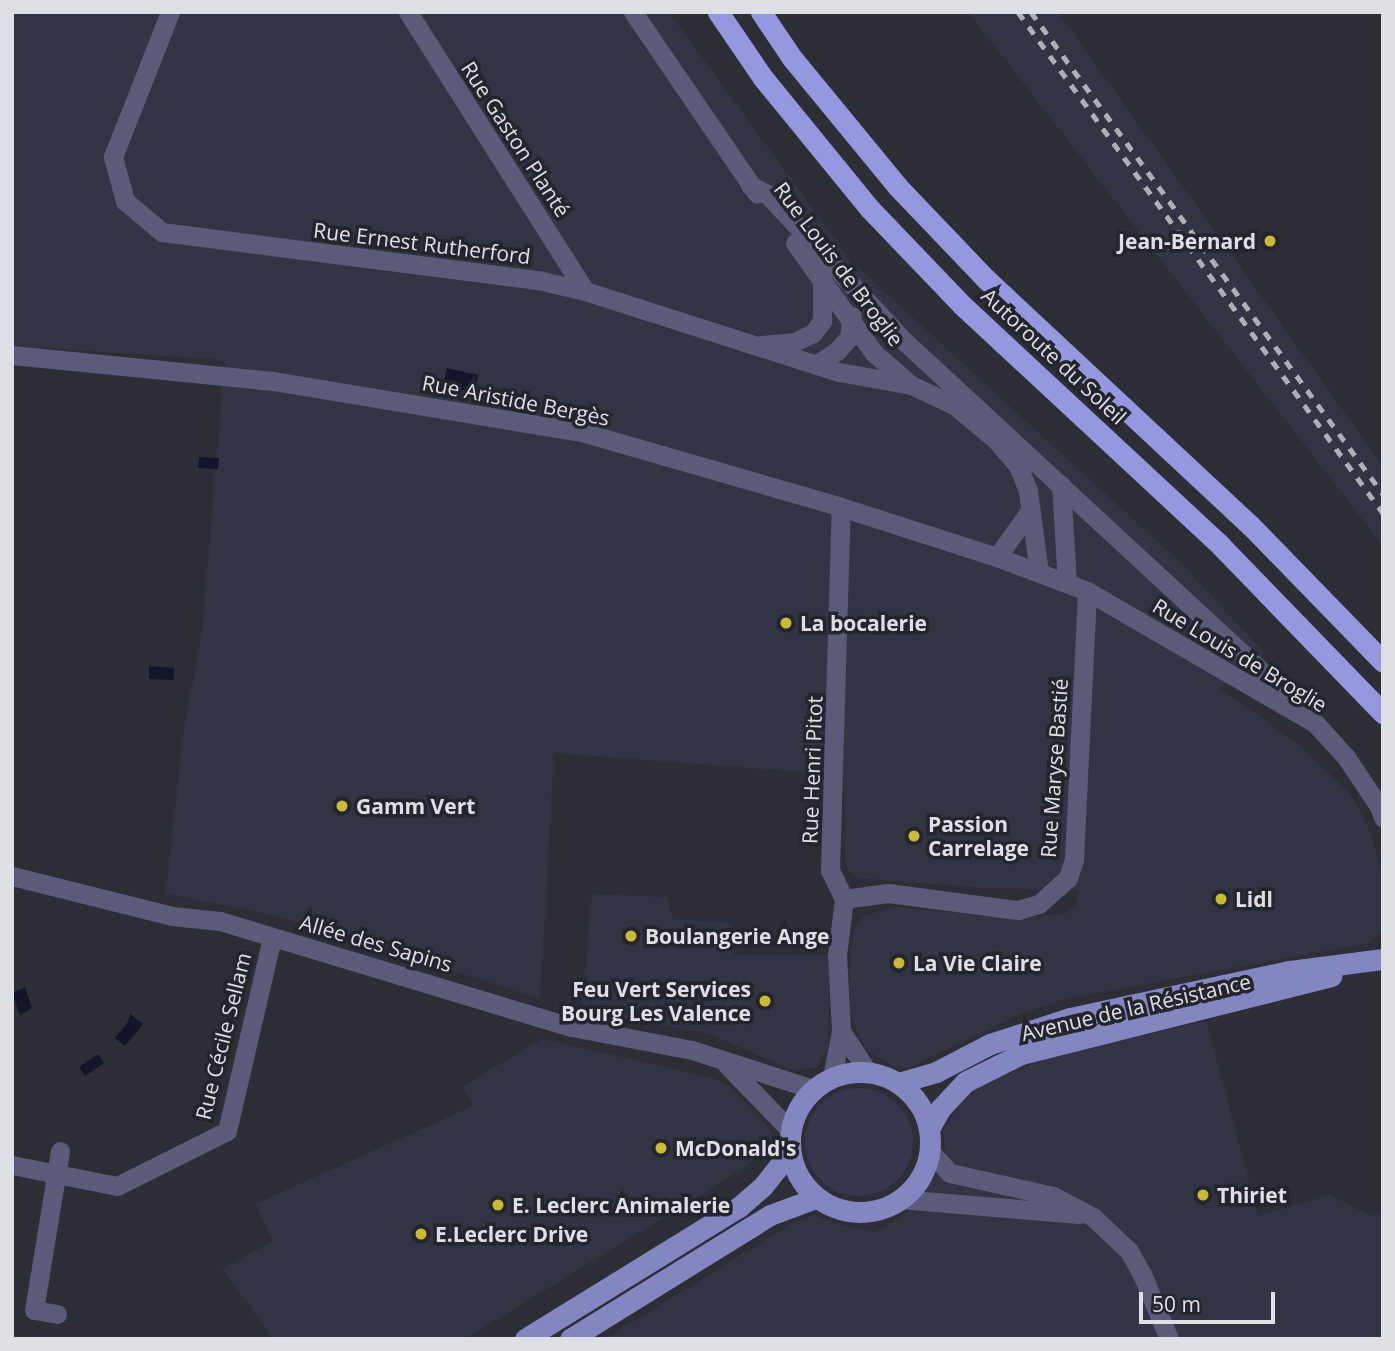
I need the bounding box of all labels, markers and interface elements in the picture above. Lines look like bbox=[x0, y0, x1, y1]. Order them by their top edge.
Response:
street label: Rue Gaston Planté bbox=[456, 57, 576, 221]
street label: Rue Louis de Broglie bbox=[769, 177, 909, 351]
street label: Rue Ernest Rutherford bbox=[312, 217, 532, 269]
place label: Jean-Bernard bbox=[1118, 228, 1256, 254]
marker: Jean-Bernard bbox=[1262, 233, 1278, 249]
street label: Autoroute du Soleil bbox=[977, 283, 1131, 429]
street label: Rue Aristide Bergès bbox=[420, 369, 612, 431]
street label: Rue Louis de Broglie bbox=[1148, 593, 1332, 717]
place label: La bocalerie bbox=[800, 610, 927, 636]
marker: La bocalerie bbox=[778, 615, 794, 631]
street label: Rue Maryse Bastié bbox=[1035, 677, 1073, 859]
street label: Rue Henri Pitot bbox=[797, 696, 827, 844]
place label: Gamm Vert bbox=[356, 793, 475, 819]
marker: Gamm Vert bbox=[334, 798, 350, 814]
place label: Passion Carrelage bbox=[928, 811, 1029, 861]
marker: Passion Carrelage bbox=[906, 828, 922, 844]
place label: Lidl bbox=[1235, 886, 1273, 912]
marker: Lidl bbox=[1213, 891, 1229, 907]
street label: Allée des Sapins bbox=[297, 909, 455, 977]
place label: Boulangerie Ange bbox=[645, 923, 829, 949]
marker: Boulangerie Ange bbox=[623, 928, 639, 944]
street label: Rue Cécile Sellam bbox=[190, 950, 256, 1122]
place label: La Vie Claire bbox=[913, 950, 1042, 976]
marker: La Vie Claire bbox=[891, 955, 907, 971]
street label: Avenue de la Résistance bbox=[1019, 968, 1253, 1046]
place label: Feu Vert Services Bourg Les Valence bbox=[561, 976, 751, 1026]
marker: Feu Vert Services Bourg Les Valence bbox=[757, 993, 773, 1009]
place label: McDonald's bbox=[675, 1135, 796, 1161]
marker: McDonald's bbox=[653, 1140, 669, 1156]
place label: Thiriet bbox=[1217, 1182, 1287, 1208]
marker: Thiriet bbox=[1195, 1187, 1211, 1203]
place label: E. Leclerc Animalerie bbox=[512, 1192, 730, 1218]
marker: E. Leclerc Animalerie bbox=[490, 1197, 506, 1213]
place label: E.Leclerc Drive bbox=[435, 1221, 588, 1247]
marker: E.Leclerc Drive bbox=[413, 1226, 429, 1242]
scale bar bbox=[1143, 1278, 1280, 1322]
text: 50 m bbox=[1152, 1290, 1201, 1318]

